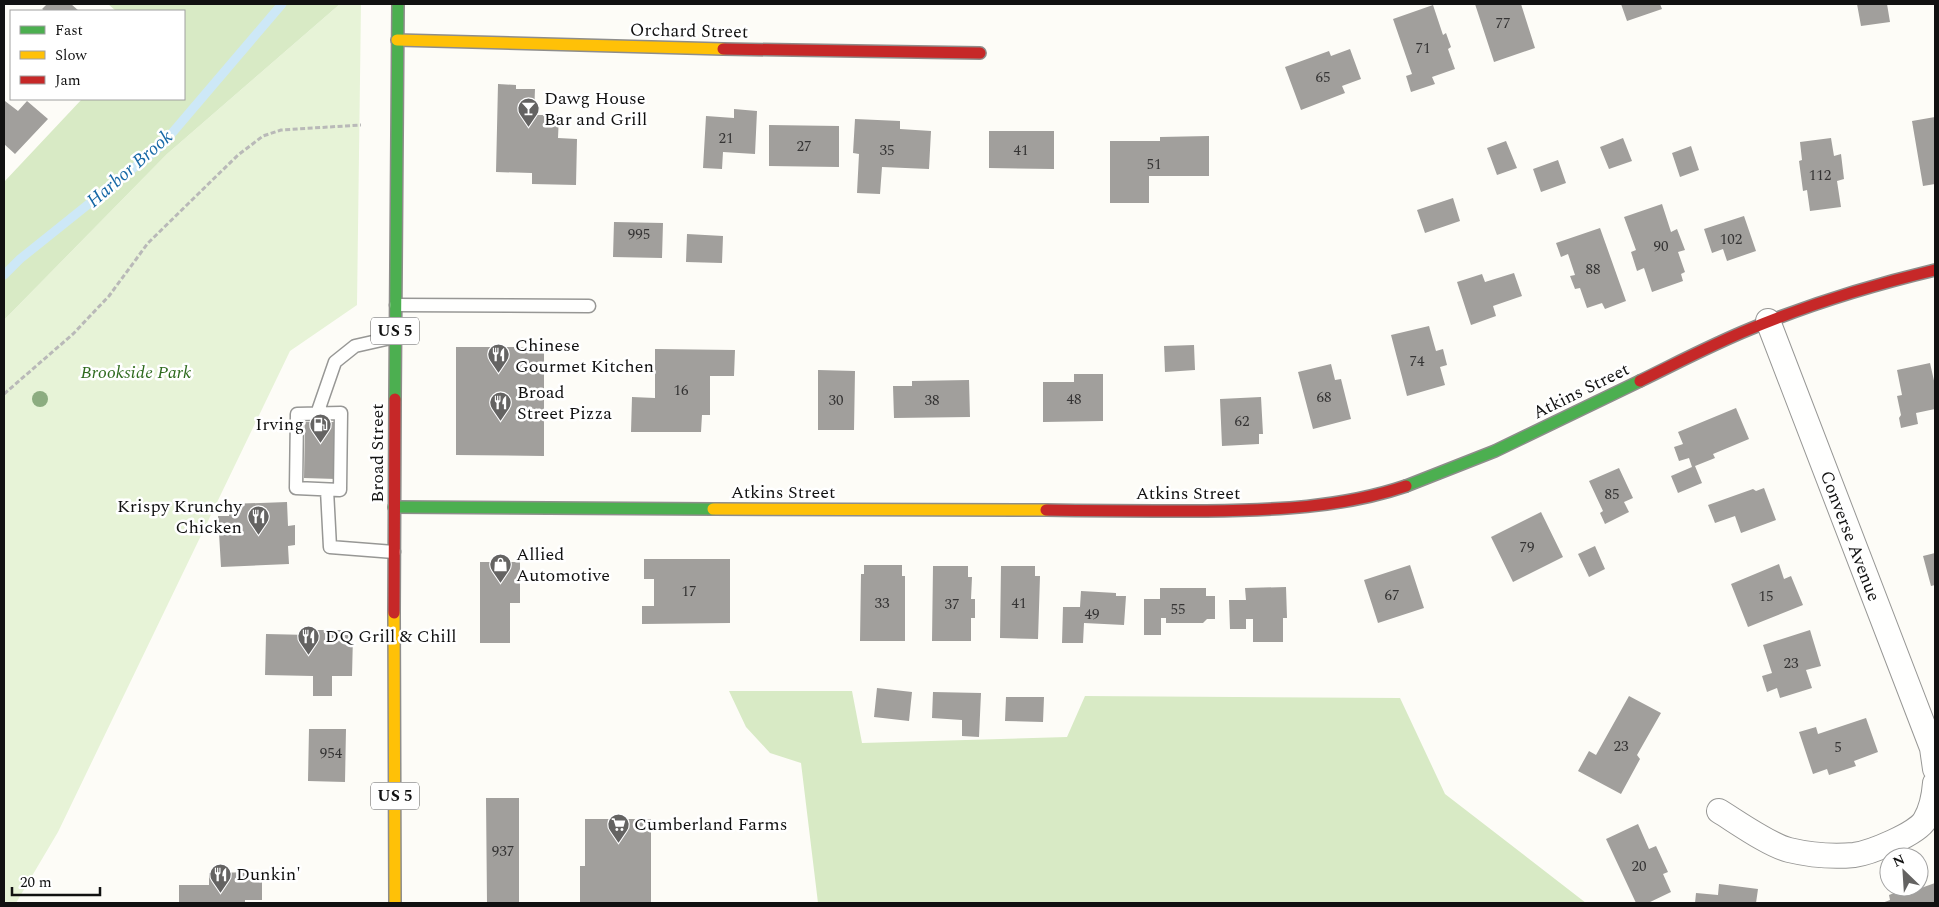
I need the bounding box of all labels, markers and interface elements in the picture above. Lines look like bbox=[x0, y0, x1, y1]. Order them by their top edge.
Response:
legend bbox=[10, 10, 185, 100]
house number: 77 bbox=[1495, 12, 1511, 35]
street label: Orchard Street bbox=[630, 16, 748, 46]
text: Fast bbox=[55, 19, 83, 42]
house number: 71 bbox=[1415, 37, 1431, 60]
text: Slow bbox=[55, 44, 87, 67]
house number: 65 bbox=[1315, 66, 1331, 89]
text: Jam bbox=[55, 69, 81, 92]
place label: Dawg House Bar and Grill bbox=[544, 85, 647, 133]
bar icon: Dawg House Bar and Grill bbox=[516, 96, 540, 127]
water label: Harbor Brook bbox=[80, 123, 180, 215]
house number: 21 bbox=[718, 127, 734, 150]
house number: 27 bbox=[796, 135, 812, 158]
house number: 35 bbox=[879, 139, 895, 162]
house number: 41 bbox=[1013, 139, 1029, 162]
house number: 51 bbox=[1146, 153, 1162, 176]
house number: 112 bbox=[1809, 164, 1831, 187]
house number: 995 bbox=[628, 223, 650, 246]
house number: 102 bbox=[1720, 228, 1742, 251]
house number: 90 bbox=[1653, 235, 1669, 258]
house number: 88 bbox=[1585, 258, 1601, 281]
road number: US 5 bbox=[371, 318, 419, 344]
place label: Chinese Gourmet Kitchen bbox=[515, 332, 654, 380]
restaurant icon: Chinese Gourmet Kitchen bbox=[487, 343, 511, 374]
house number: 74 bbox=[1409, 350, 1425, 373]
street label: Atkins Street bbox=[1528, 356, 1634, 426]
park label: Brookside Park bbox=[81, 359, 192, 386]
place label: Broad Street Pizza bbox=[517, 379, 612, 427]
house number: 16 bbox=[673, 379, 689, 402]
house number: 68 bbox=[1316, 386, 1332, 409]
house number: 48 bbox=[1066, 388, 1082, 411]
house number: 30 bbox=[828, 389, 844, 412]
house number: 38 bbox=[924, 389, 940, 412]
restaurant icon: Broad Street Pizza bbox=[489, 390, 513, 421]
street label: Broad Street bbox=[364, 403, 391, 503]
house number: 62 bbox=[1234, 410, 1250, 433]
place label: Irving bbox=[255, 411, 304, 438]
fuel station icon: Irving bbox=[308, 412, 332, 443]
street label: Converse Avenue bbox=[1813, 467, 1887, 605]
street label: Atkins Street bbox=[731, 479, 835, 506]
street label: Atkins Street bbox=[1136, 480, 1240, 507]
house number: 85 bbox=[1604, 483, 1620, 506]
place label: Krispy Krunchy Chicken bbox=[117, 493, 243, 541]
restaurant icon: Krispy Krunchy Chicken bbox=[246, 504, 270, 535]
house number: 79 bbox=[1519, 536, 1535, 559]
place label: Allied Automotive bbox=[516, 541, 610, 589]
shop icon: Allied Automotive bbox=[488, 552, 512, 583]
house number: 17 bbox=[681, 580, 697, 603]
house number: 67 bbox=[1384, 584, 1400, 607]
house number: 15 bbox=[1758, 585, 1774, 608]
house number: 33 bbox=[874, 592, 890, 615]
house number: 41 bbox=[1011, 592, 1027, 615]
house number: 37 bbox=[944, 593, 960, 616]
house number: 55 bbox=[1170, 598, 1186, 621]
house number: 49 bbox=[1084, 603, 1100, 626]
place label: DQ Grill & Chill bbox=[325, 623, 457, 650]
restaurant icon: DQ Grill & Chill bbox=[297, 624, 321, 655]
house number: 23 bbox=[1783, 652, 1799, 675]
house number: 23 bbox=[1613, 735, 1629, 758]
house number: 5 bbox=[1834, 736, 1842, 759]
house number: 954 bbox=[320, 742, 343, 765]
road number: US 5 bbox=[371, 782, 419, 809]
place label: Cumberland Farms bbox=[634, 811, 788, 838]
supermarket icon: Cumberland Farms bbox=[606, 812, 630, 843]
house number: 937 bbox=[492, 840, 514, 863]
north arrow bbox=[1879, 847, 1929, 897]
text: N bbox=[1889, 849, 1908, 873]
house number: 20 bbox=[1631, 855, 1647, 878]
place label: Dunkin' bbox=[236, 861, 301, 888]
restaurant icon: Dunkin' bbox=[208, 862, 232, 893]
scale bar bbox=[12, 864, 100, 896]
text: 20 m bbox=[20, 871, 52, 894]

